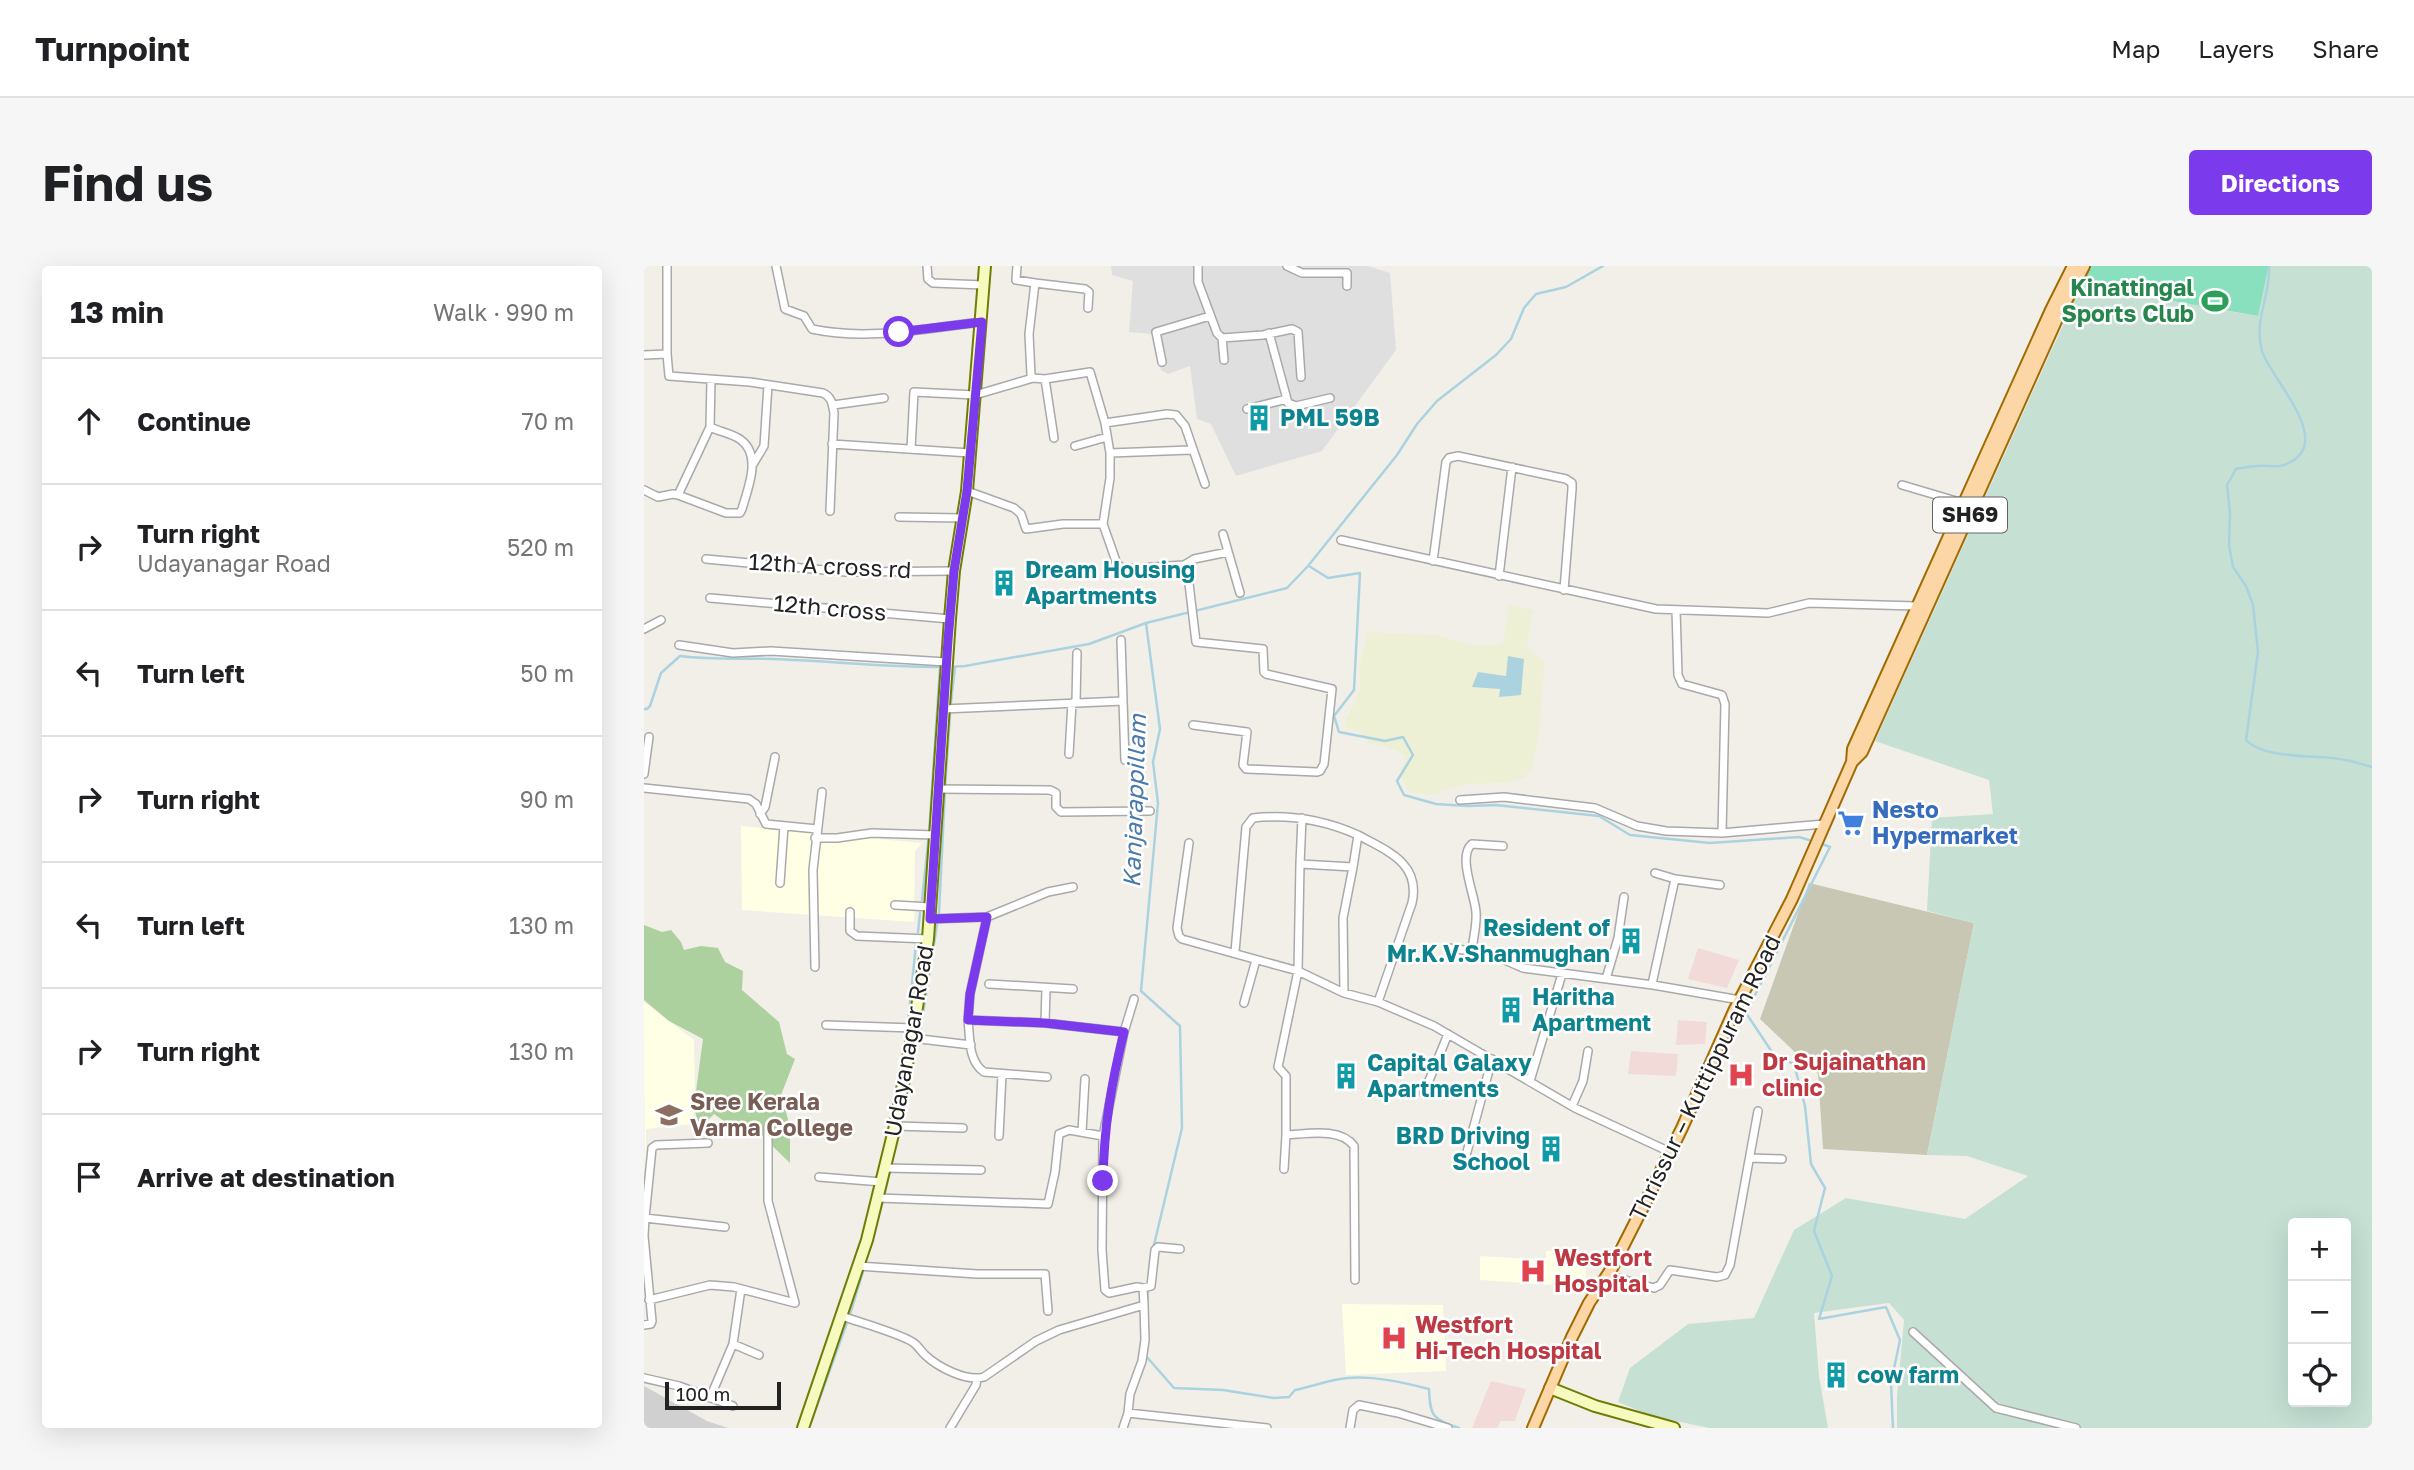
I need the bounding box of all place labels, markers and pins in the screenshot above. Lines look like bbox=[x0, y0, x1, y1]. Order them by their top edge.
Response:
place label: Kinattingal Sports Club bbox=[2062, 273, 2194, 327]
sports icon: Kinattingal Sports Club bbox=[2200, 286, 2230, 316]
building icon: PML 59B bbox=[1244, 403, 1274, 433]
place label: PML 59B bbox=[1280, 403, 1380, 431]
place label: Dream Housing Apartments bbox=[1025, 555, 1195, 609]
building icon: Dream Housing Apartments bbox=[989, 568, 1019, 598]
place label: Nesto Hypermarket bbox=[1872, 795, 2018, 849]
supermarket icon: Nesto Hypermarket bbox=[1836, 808, 1866, 838]
place label: Resident of Mr.K.V.Shanmughan bbox=[1387, 913, 1611, 967]
building icon: Resident of Mr.K.V.Shanmughan bbox=[1616, 926, 1646, 956]
place label: Haritha Apartment bbox=[1532, 982, 1651, 1036]
building icon: Haritha Apartment bbox=[1496, 995, 1526, 1025]
place label: Dr Sujainathan clinic bbox=[1762, 1047, 1926, 1101]
place label: Capital Galaxy Apartments bbox=[1367, 1048, 1532, 1102]
hospital icon: Dr Sujainathan clinic bbox=[1726, 1060, 1756, 1090]
building icon: Capital Galaxy Apartments bbox=[1331, 1061, 1361, 1091]
place label: Sree Kerala Varma College bbox=[690, 1087, 853, 1141]
school or university icon: Sree Kerala Varma College bbox=[654, 1100, 684, 1130]
place label: BRD Driving School bbox=[1396, 1121, 1530, 1175]
building icon: BRD Driving School bbox=[1536, 1134, 1566, 1164]
place label: Westfort Hospital bbox=[1554, 1243, 1652, 1297]
hospital icon: Westfort Hospital bbox=[1518, 1256, 1548, 1286]
place label: Westfort Hi-Tech Hospital bbox=[1415, 1310, 1602, 1364]
hospital icon: Westfort Hi-Tech Hospital bbox=[1379, 1323, 1409, 1353]
building icon: cow farm bbox=[1821, 1360, 1851, 1390]
place label: cow farm bbox=[1857, 1360, 1959, 1388]

